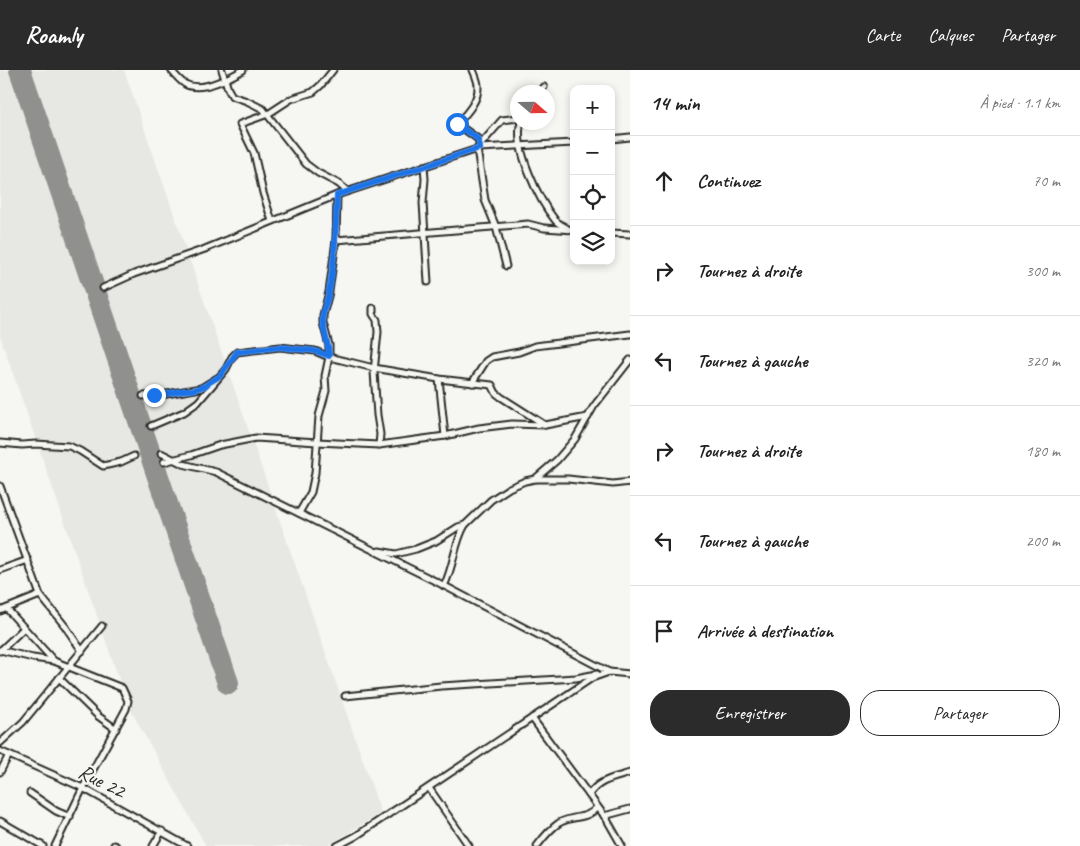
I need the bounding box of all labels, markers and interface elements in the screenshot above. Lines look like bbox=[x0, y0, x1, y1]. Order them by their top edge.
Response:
text: Roamly bbox=[25, 20, 82, 50]
text: Carte bbox=[866, 24, 900, 46]
text: Calques bbox=[928, 24, 973, 46]
text: Partager bbox=[1001, 24, 1055, 46]
north arrow bbox=[510, 85, 555, 130]
map controls bbox=[570, 85, 615, 265]
button: + bbox=[570, 85, 615, 130]
text: 14 min bbox=[650, 90, 700, 116]
text: À pied · 1.1 km bbox=[980, 93, 1060, 113]
route start bbox=[446, 113, 469, 136]
button: − bbox=[570, 130, 615, 175]
icon: ahead bbox=[650, 167, 678, 195]
text: Continuez bbox=[697, 169, 760, 193]
text: 70 m bbox=[1033, 171, 1060, 191]
button: locate bbox=[570, 175, 615, 220]
button: layers bbox=[570, 220, 615, 265]
icon: right bbox=[650, 257, 678, 285]
text: Tournez à droite bbox=[697, 259, 801, 283]
text: 300 m bbox=[1026, 261, 1060, 281]
icon: left bbox=[650, 347, 678, 375]
text: Tournez à gauche bbox=[697, 349, 808, 373]
text: 320 m bbox=[1026, 351, 1060, 371]
route end bbox=[143, 384, 166, 407]
icon: right bbox=[650, 437, 678, 465]
text: Tournez à droite bbox=[697, 439, 801, 463]
text: 180 m bbox=[1026, 441, 1060, 461]
icon: left bbox=[650, 527, 678, 555]
text: Tournez à gauche bbox=[697, 529, 808, 553]
text: 200 m bbox=[1026, 531, 1060, 551]
icon: arrive bbox=[650, 617, 678, 645]
text: Arrivée à destination bbox=[697, 619, 833, 643]
button: Enregistrer bbox=[650, 690, 850, 736]
button: Partager bbox=[860, 690, 1060, 736]
street label: Rue 22 bbox=[74, 758, 131, 804]

